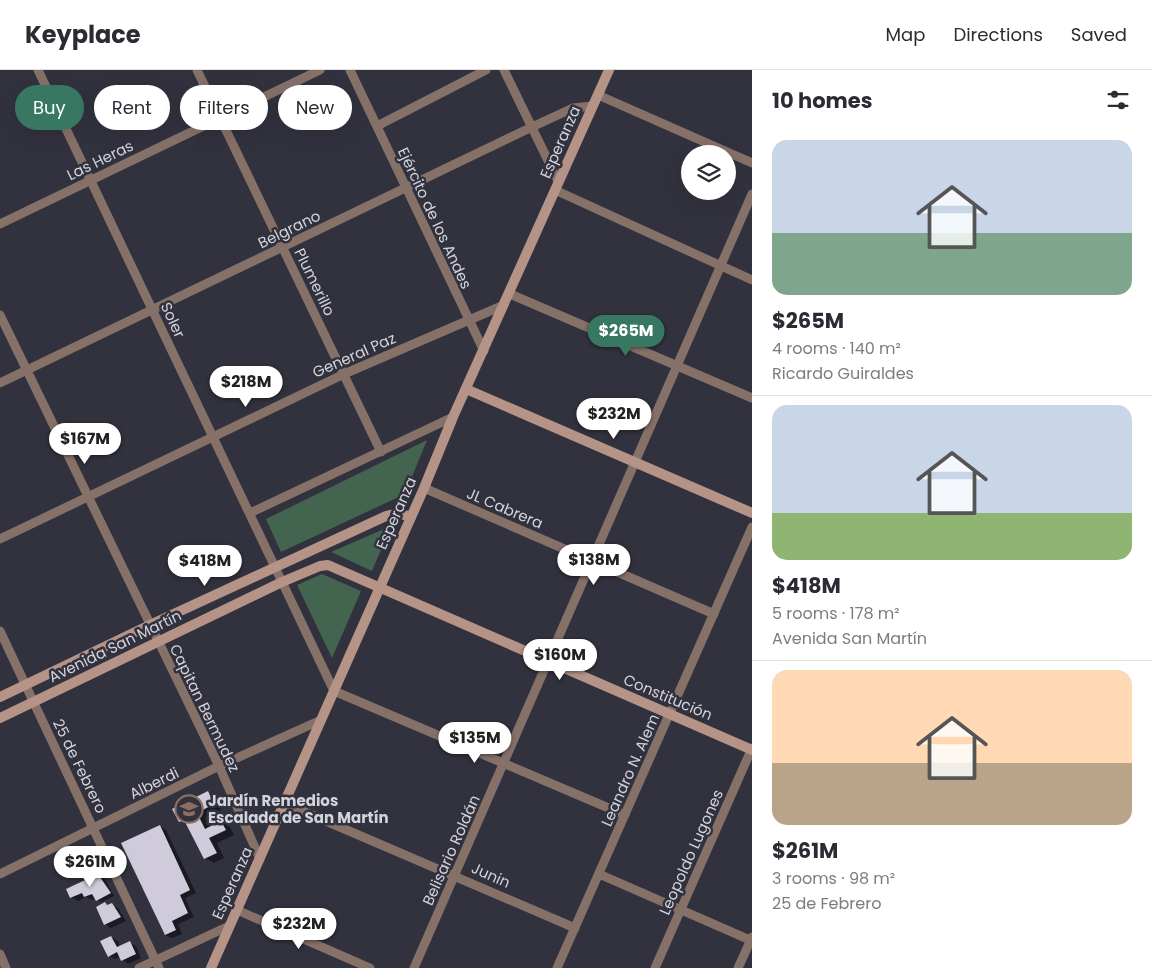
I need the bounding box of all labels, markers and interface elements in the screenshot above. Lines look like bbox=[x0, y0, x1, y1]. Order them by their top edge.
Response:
text: Keyplace bbox=[25, 18, 141, 51]
text: Map bbox=[886, 22, 925, 47]
text: Directions bbox=[953, 22, 1043, 47]
text: Saved bbox=[1071, 22, 1127, 47]
chip: Buy bbox=[15, 85, 84, 130]
chip: Rent bbox=[94, 85, 170, 130]
chip: Filters bbox=[180, 85, 268, 130]
chip: New bbox=[278, 85, 352, 130]
text: 10 homes bbox=[772, 86, 872, 115]
icon: filters bbox=[1104, 86, 1132, 114]
street label: Esperanza bbox=[535, 102, 585, 182]
street label: Las Heras bbox=[63, 135, 137, 185]
street label: Ejército de los Andes bbox=[393, 144, 477, 292]
map controls bbox=[681, 145, 736, 200]
button: layers bbox=[681, 145, 736, 200]
icon: home bbox=[907, 172, 997, 262]
street label: Belgrano bbox=[254, 205, 324, 253]
street label: Plumerillo bbox=[290, 245, 340, 319]
street label: Soler bbox=[156, 299, 191, 342]
text: $265M bbox=[772, 306, 844, 335]
pin: $265M bbox=[591, 314, 661, 357]
text: $265M bbox=[599, 319, 653, 342]
street label: General Paz bbox=[309, 327, 399, 383]
text: 4 rooms · 140 m² bbox=[772, 337, 901, 360]
text: Ricardo Guiraldes bbox=[772, 362, 914, 385]
pin: $218M bbox=[211, 366, 281, 408]
text: $218M bbox=[221, 370, 271, 393]
pin: $232M bbox=[579, 398, 649, 440]
text: $232M bbox=[587, 402, 641, 425]
pin: $167M bbox=[50, 422, 120, 465]
text: $167M bbox=[60, 427, 110, 450]
icon: home bbox=[907, 438, 997, 528]
street label: Esperanza bbox=[371, 473, 421, 553]
street label: JL Cabrera bbox=[464, 483, 546, 533]
pin: $418M bbox=[170, 544, 240, 587]
pin: $138M bbox=[559, 544, 629, 586]
text: $138M bbox=[568, 548, 620, 571]
text: $418M bbox=[179, 549, 231, 572]
text: $418M bbox=[772, 571, 841, 600]
text: 5 rooms · 178 m² bbox=[772, 602, 900, 625]
street label: Avenida San Martín bbox=[45, 605, 185, 687]
text: Avenida San Martín bbox=[772, 627, 927, 650]
pin: $160M bbox=[525, 638, 595, 681]
street label: Capitan Bermudez bbox=[165, 640, 245, 776]
text: $160M bbox=[534, 643, 586, 666]
street label: Constitución bbox=[620, 669, 716, 725]
icon: home bbox=[907, 703, 997, 793]
street label: Leandro N. Alem bbox=[596, 710, 664, 830]
street label: 25 de Febrero bbox=[48, 715, 112, 817]
pin: $135M bbox=[440, 722, 510, 764]
text: $135M bbox=[449, 726, 501, 749]
street label: Alberdi bbox=[126, 762, 182, 804]
street label: Leopoldo Lugones bbox=[654, 786, 728, 918]
place label: Jardín Remedios Escalada de San Martín bbox=[208, 790, 389, 828]
street label: Belisario Roldán bbox=[417, 791, 485, 909]
school or university icon: Jardín Remedios Escalada de San Martín bbox=[174, 794, 204, 824]
text: $261M bbox=[772, 836, 838, 865]
street label: Esperanza bbox=[207, 843, 257, 923]
pin: $261M bbox=[55, 846, 125, 888]
text: $261M bbox=[65, 850, 115, 873]
street label: Junin bbox=[468, 857, 514, 893]
text: 3 rooms · 98 m² bbox=[772, 867, 895, 890]
text: 25 de Febrero bbox=[772, 892, 881, 915]
pin: $232M bbox=[264, 908, 334, 950]
text: $232M bbox=[272, 912, 326, 935]

